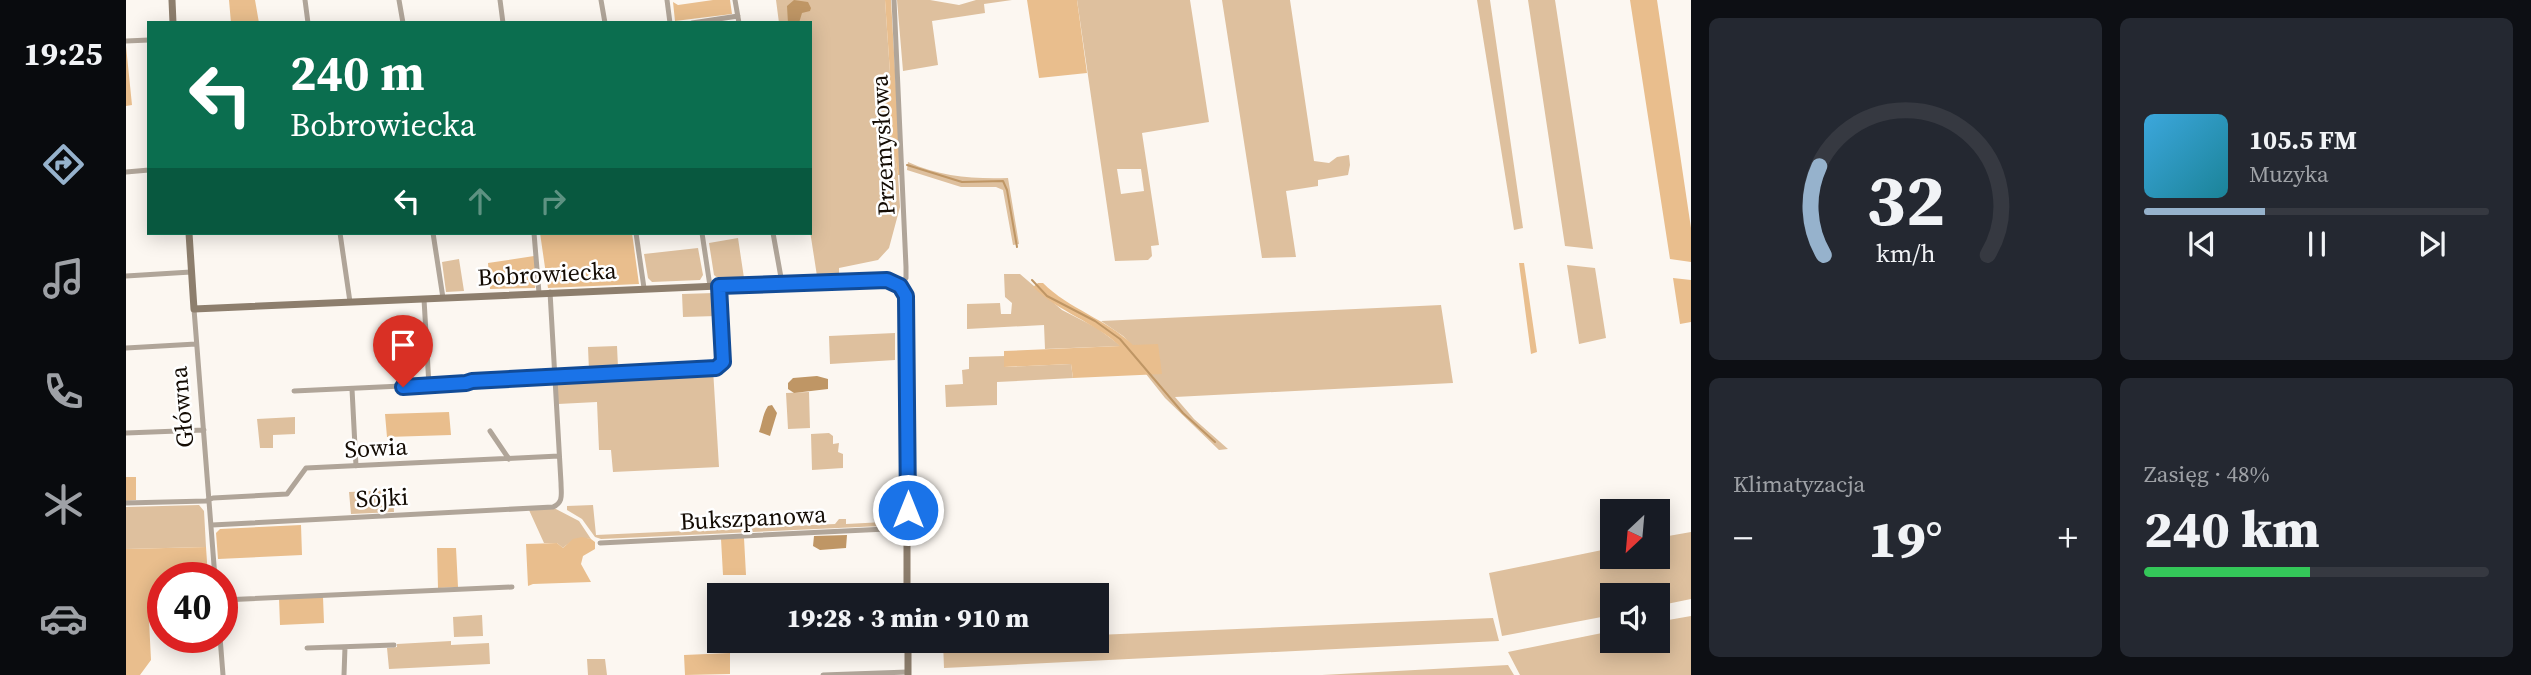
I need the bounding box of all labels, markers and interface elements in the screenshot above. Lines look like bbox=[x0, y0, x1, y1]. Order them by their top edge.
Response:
text: 19:25 bbox=[24, 32, 102, 76]
text: 240 m bbox=[290, 39, 425, 106]
icon: left bbox=[175, 49, 266, 140]
street label: Przemysłowa bbox=[862, 73, 903, 216]
text: Bobrowiecka bbox=[290, 103, 476, 147]
text: 105.5 FM bbox=[2249, 122, 2357, 158]
icon: directions bbox=[39, 140, 88, 189]
text: 32 bbox=[1866, 150, 1945, 249]
text: Muzyka bbox=[2249, 158, 2329, 190]
icon: left bbox=[388, 182, 426, 220]
icon: ahead bbox=[461, 182, 499, 220]
icon: right bbox=[534, 182, 572, 220]
icon: previous bbox=[2183, 225, 2221, 263]
icon: pause bbox=[2298, 225, 2336, 263]
icon: next bbox=[2413, 225, 2451, 263]
text: km/h bbox=[1876, 236, 1935, 270]
street label: Bobrowiecka bbox=[476, 253, 618, 294]
icon: music bbox=[39, 254, 88, 303]
pin bbox=[373, 315, 433, 387]
icon: arrive bbox=[384, 326, 422, 364]
street label: Główna bbox=[161, 364, 202, 449]
icon: phone bbox=[39, 367, 88, 416]
street label: Sowia bbox=[344, 429, 409, 466]
text: Zasięg · 48% bbox=[2144, 458, 2270, 490]
text: Klimatyzacja bbox=[1733, 468, 1865, 500]
position arrow bbox=[871, 473, 945, 547]
icon: climate bbox=[39, 480, 88, 529]
street label: Sójki bbox=[355, 480, 409, 515]
text: 240 km bbox=[2144, 493, 2320, 564]
street label: Bukszpanowa bbox=[679, 497, 828, 538]
north arrow bbox=[1600, 499, 1670, 569]
map controls bbox=[1600, 499, 1670, 653]
text: 19° bbox=[1868, 503, 1943, 574]
text: − bbox=[1733, 512, 1753, 564]
text: + bbox=[2058, 512, 2078, 564]
speed limit sign: 40 bbox=[147, 562, 238, 653]
button: sound bbox=[1600, 583, 1670, 653]
icon: car bbox=[39, 594, 88, 643]
text: 19:28 · 3 min · 910 m bbox=[787, 600, 1029, 636]

